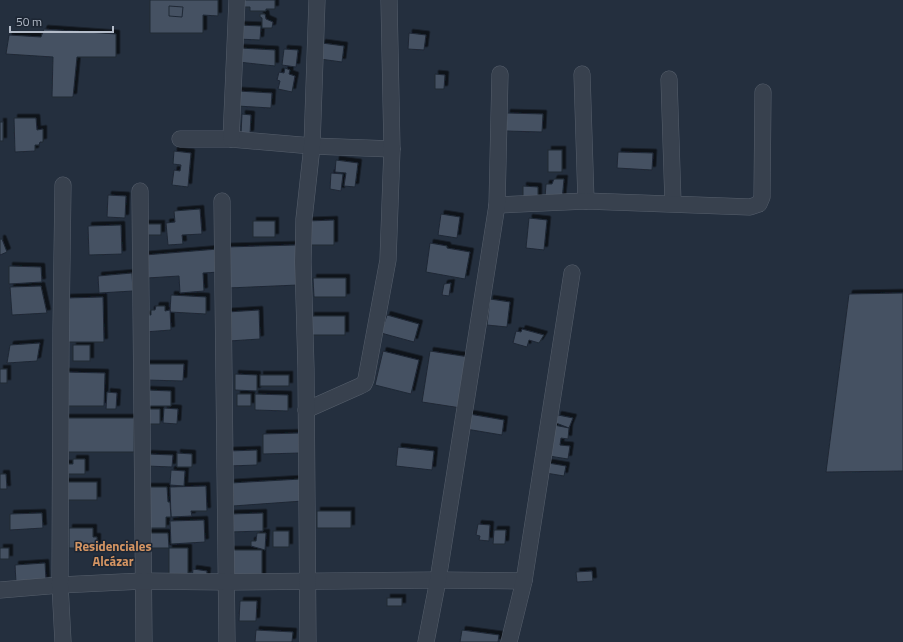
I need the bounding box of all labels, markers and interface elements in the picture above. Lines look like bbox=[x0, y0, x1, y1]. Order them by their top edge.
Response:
scale bar bbox=[10, 8, 113, 34]
text: 50 m bbox=[16, 12, 42, 31]
district label: Residenciales Alcázar bbox=[74, 536, 152, 571]

